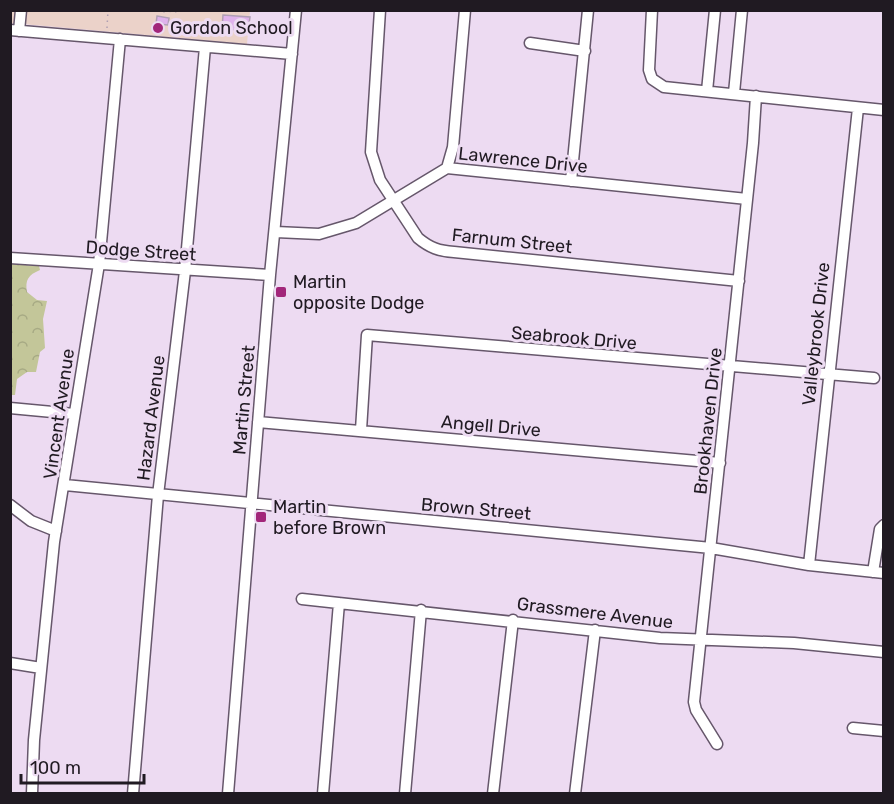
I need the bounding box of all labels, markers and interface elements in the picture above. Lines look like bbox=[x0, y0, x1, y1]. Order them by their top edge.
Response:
place label: Gordon School bbox=[170, 17, 293, 39]
marker: Gordon School bbox=[151, 21, 165, 35]
street label: Lawrence Drive bbox=[457, 142, 589, 178]
street label: Farnum Street bbox=[451, 224, 573, 258]
street label: Dodge Street bbox=[85, 236, 197, 266]
street label: Valleybrook Drive bbox=[798, 261, 834, 407]
place label: Martin opposite Dodge bbox=[293, 271, 424, 314]
marker: Martin opposite Dodge bbox=[274, 285, 288, 299]
street label: Seabrook Drive bbox=[510, 322, 638, 354]
street label: Martin Street bbox=[228, 344, 260, 456]
street label: Brookhaven Drive bbox=[689, 346, 727, 496]
street label: Vincent Avenue bbox=[39, 347, 79, 481]
street label: Hazard Avenue bbox=[132, 354, 170, 482]
street label: Angell Drive bbox=[440, 411, 542, 441]
street label: Brown Street bbox=[420, 493, 532, 525]
place label: Martin before Brown bbox=[273, 496, 386, 539]
marker: Martin before Brown bbox=[254, 510, 268, 524]
street label: Grassmere Avenue bbox=[516, 593, 674, 633]
scale bar bbox=[21, 747, 144, 785]
text: 100 m bbox=[30, 757, 81, 779]

